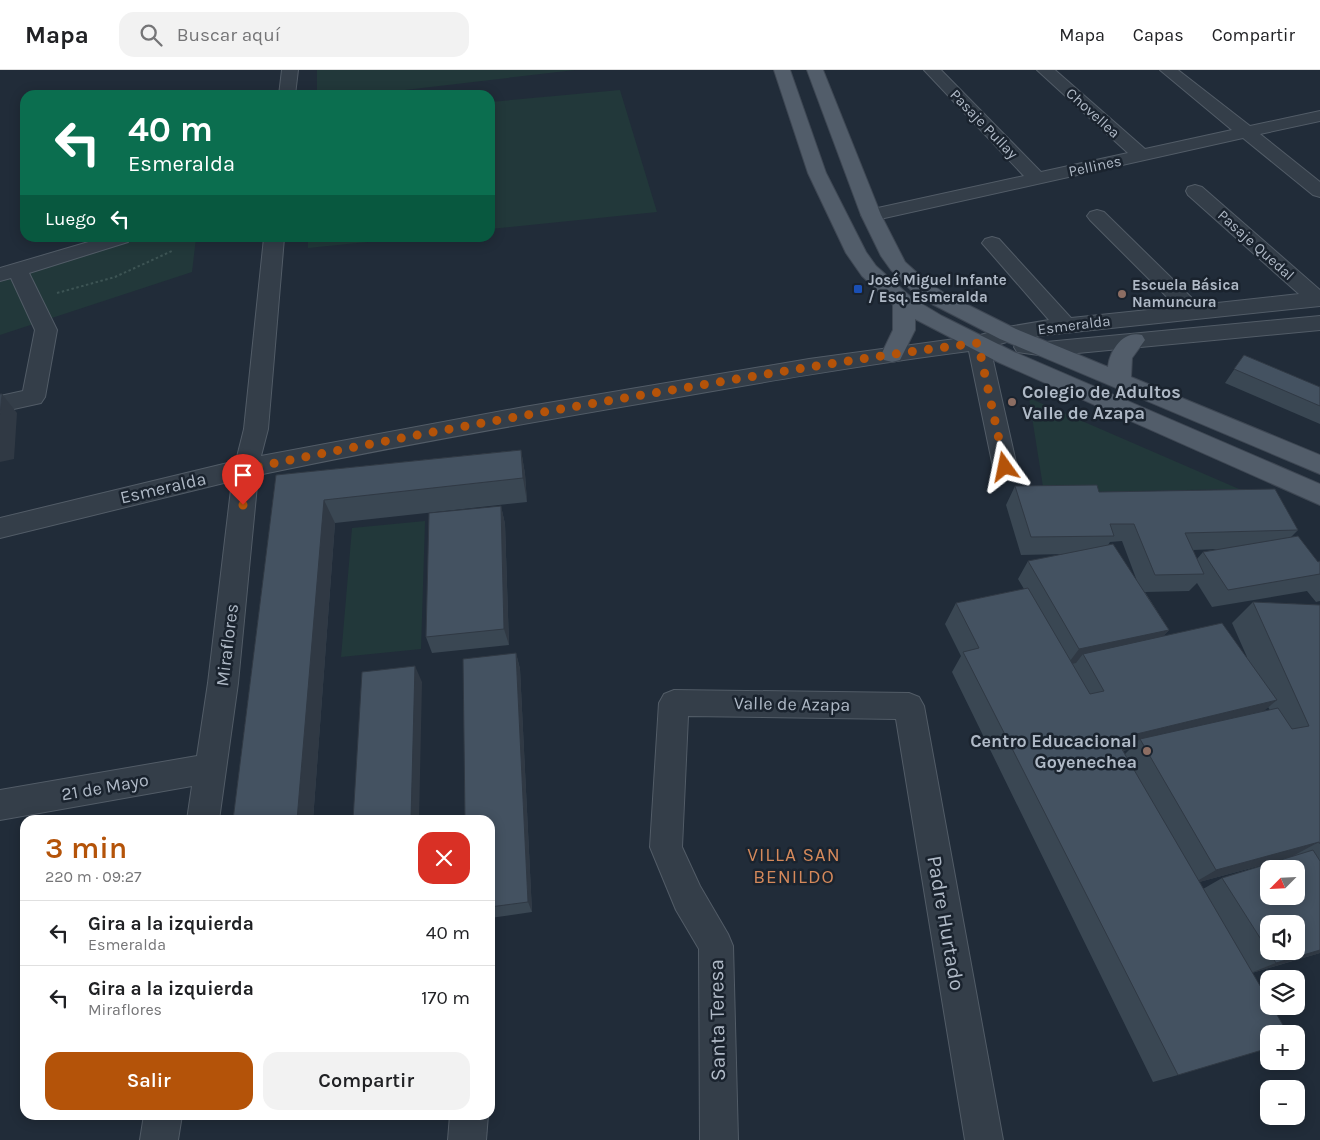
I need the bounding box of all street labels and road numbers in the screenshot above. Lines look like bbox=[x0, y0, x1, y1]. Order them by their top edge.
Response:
street label: Chovellea bbox=[1062, 84, 1124, 142]
street label: Pasaje Pullay bbox=[946, 85, 1022, 163]
street label: Pellines bbox=[1067, 152, 1123, 180]
street label: Pasaje Quedal bbox=[1214, 206, 1298, 284]
street label: Esmeralda bbox=[1037, 312, 1111, 338]
street label: Esmeralda bbox=[118, 467, 208, 509]
street label: Miraflores bbox=[211, 602, 243, 688]
street label: Valle de Azapa bbox=[734, 692, 850, 716]
street label: 21 de Mayo bbox=[60, 769, 150, 805]
street label: Padre Hurtado bbox=[922, 854, 970, 992]
street label: Santa Teresa bbox=[704, 959, 730, 1081]

